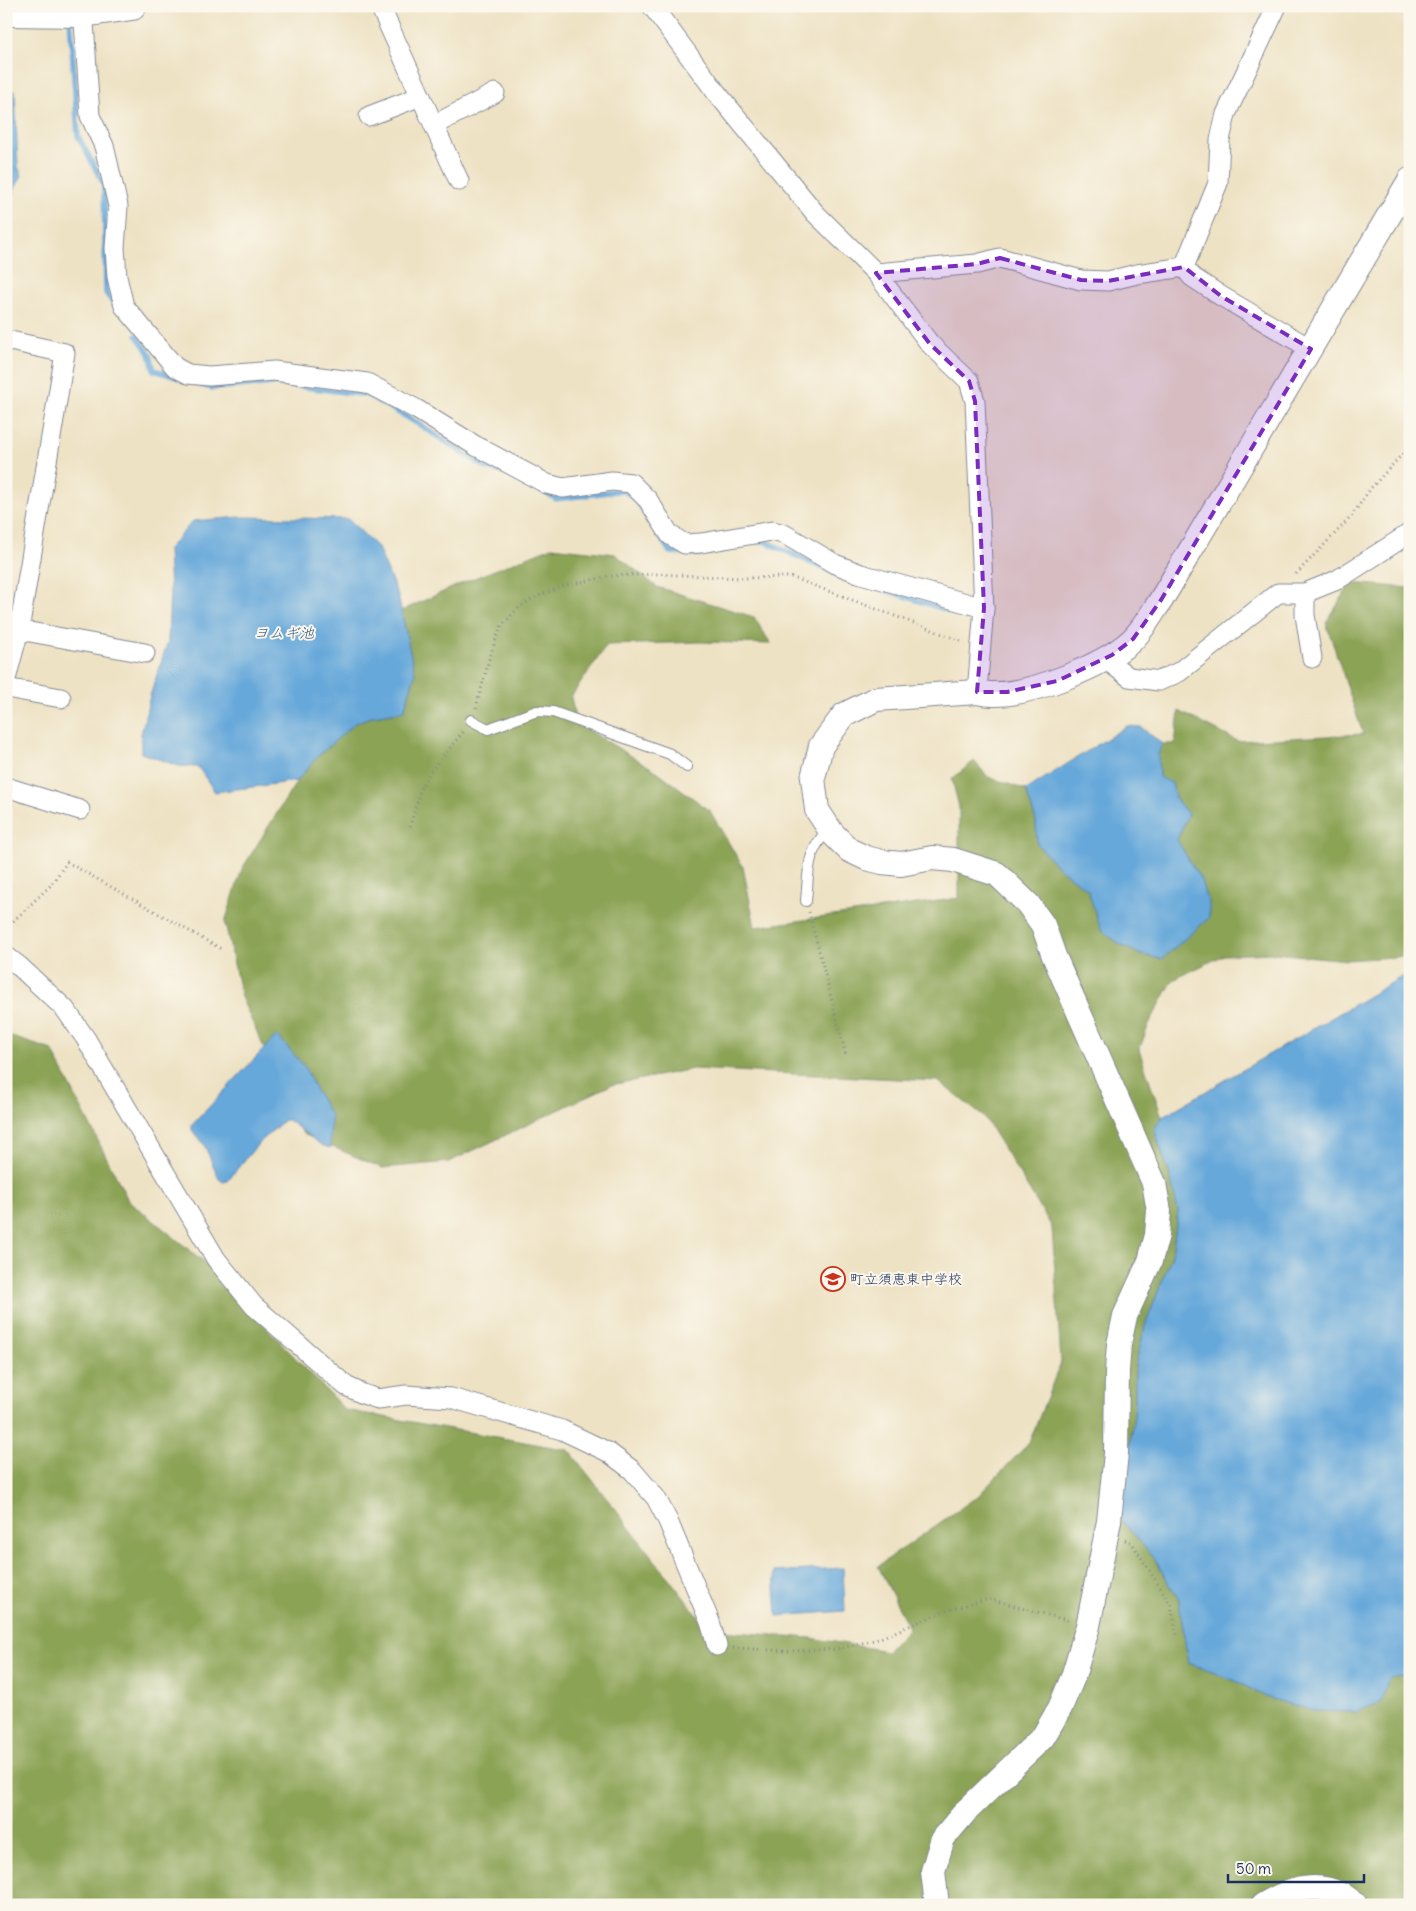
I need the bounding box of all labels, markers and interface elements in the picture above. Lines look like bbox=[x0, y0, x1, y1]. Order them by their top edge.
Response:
water label: ヨムギ池 bbox=[254, 623, 315, 642]
school or university icon: 町立須恵東中学校 bbox=[820, 1266, 846, 1292]
place label: 町立須恵東中学校 bbox=[850, 1270, 962, 1288]
scale bar bbox=[1228, 1851, 1365, 1883]
text: 50 m bbox=[1236, 1859, 1271, 1878]

